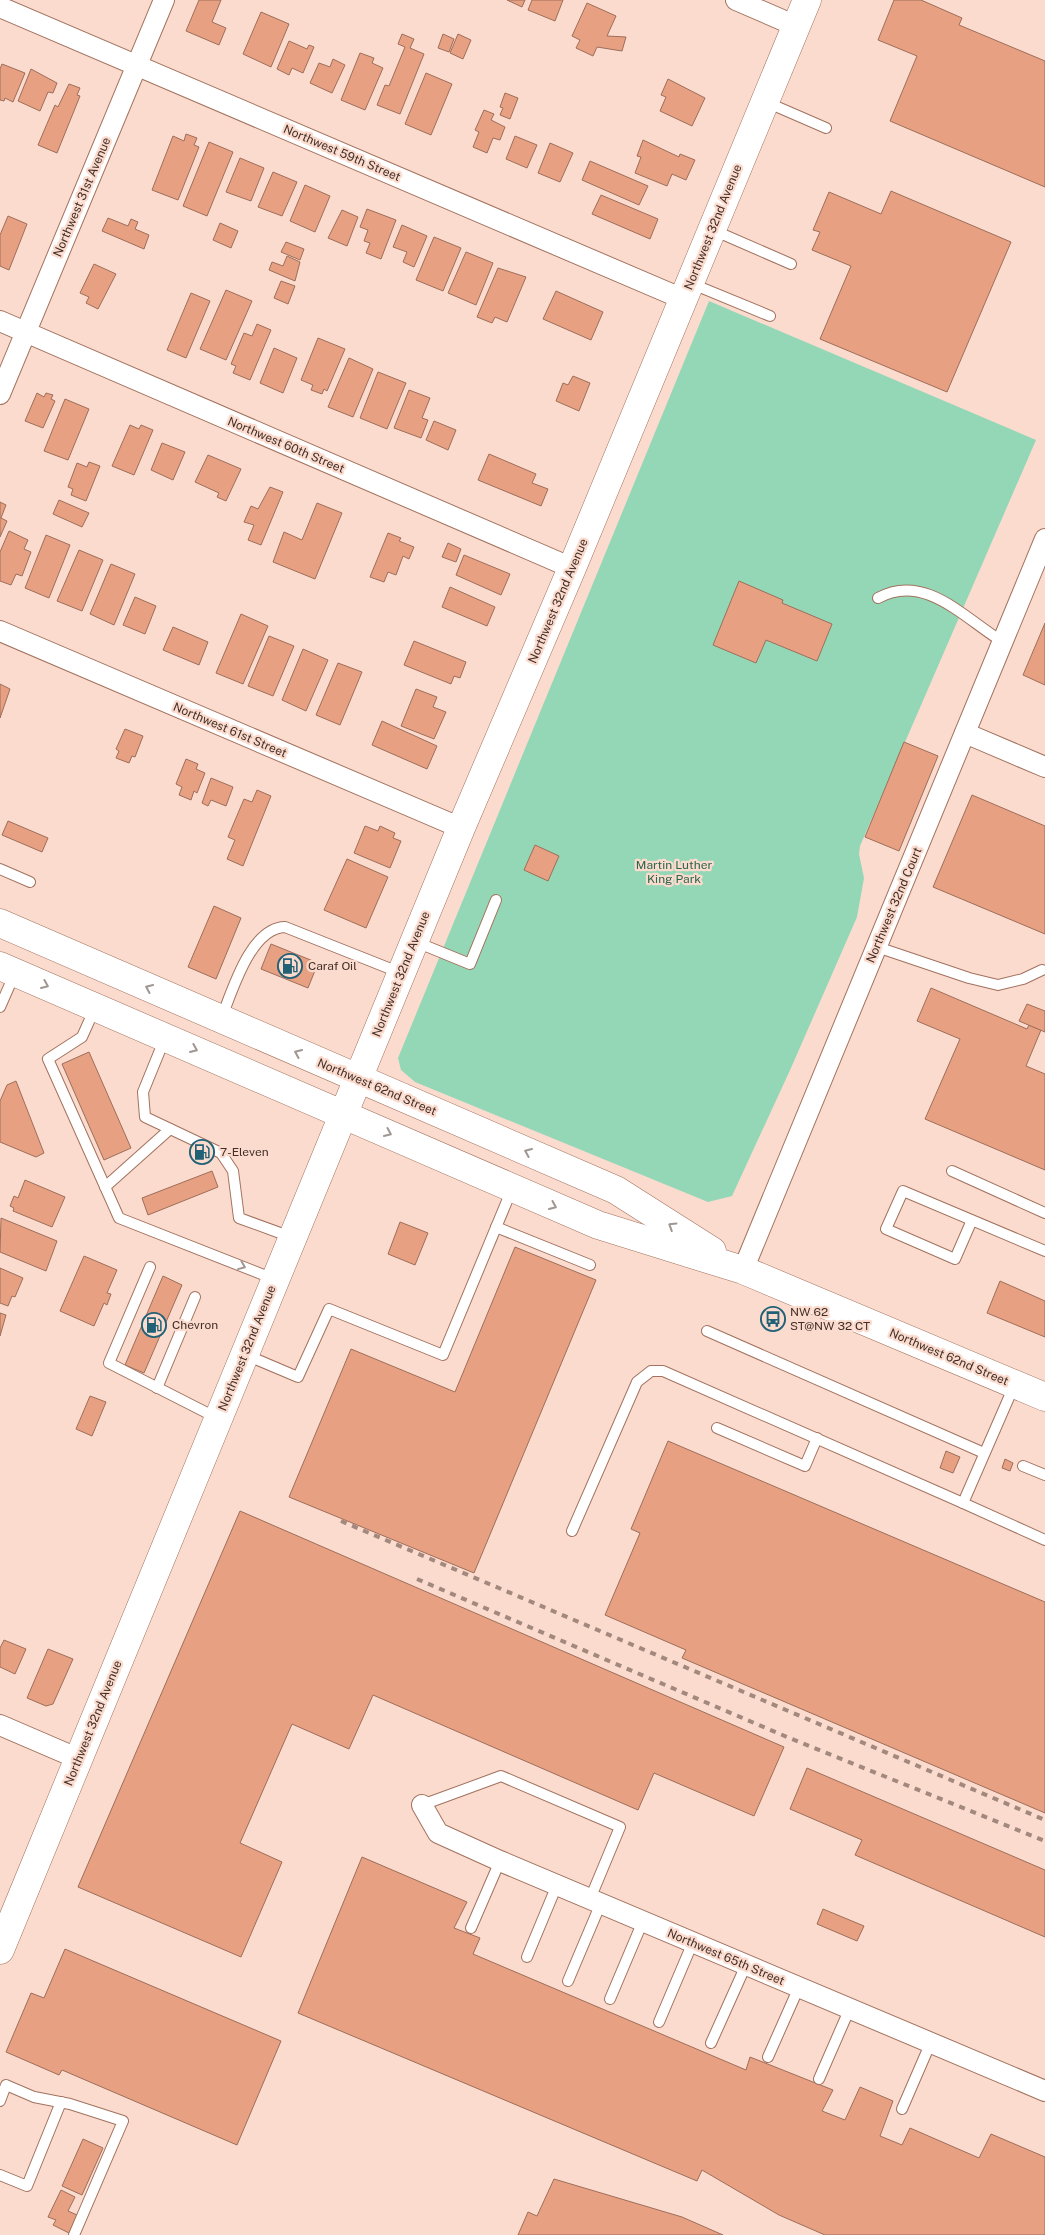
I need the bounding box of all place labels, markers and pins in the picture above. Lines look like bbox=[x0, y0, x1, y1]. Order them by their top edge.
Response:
fuel station icon: Caraf Oil bbox=[277, 953, 303, 979]
place label: Caraf Oil bbox=[308, 959, 357, 973]
fuel station icon: 7-Eleven bbox=[189, 1139, 215, 1165]
place label: 7-Eleven bbox=[220, 1145, 269, 1159]
place label: NW 62 ST@NW 32 CT bbox=[790, 1305, 870, 1333]
bus stop icon: NW 62 ST@NW 32 CT bbox=[760, 1306, 786, 1332]
fuel station icon: Chevron bbox=[141, 1312, 167, 1338]
place label: Chevron bbox=[172, 1318, 218, 1332]

